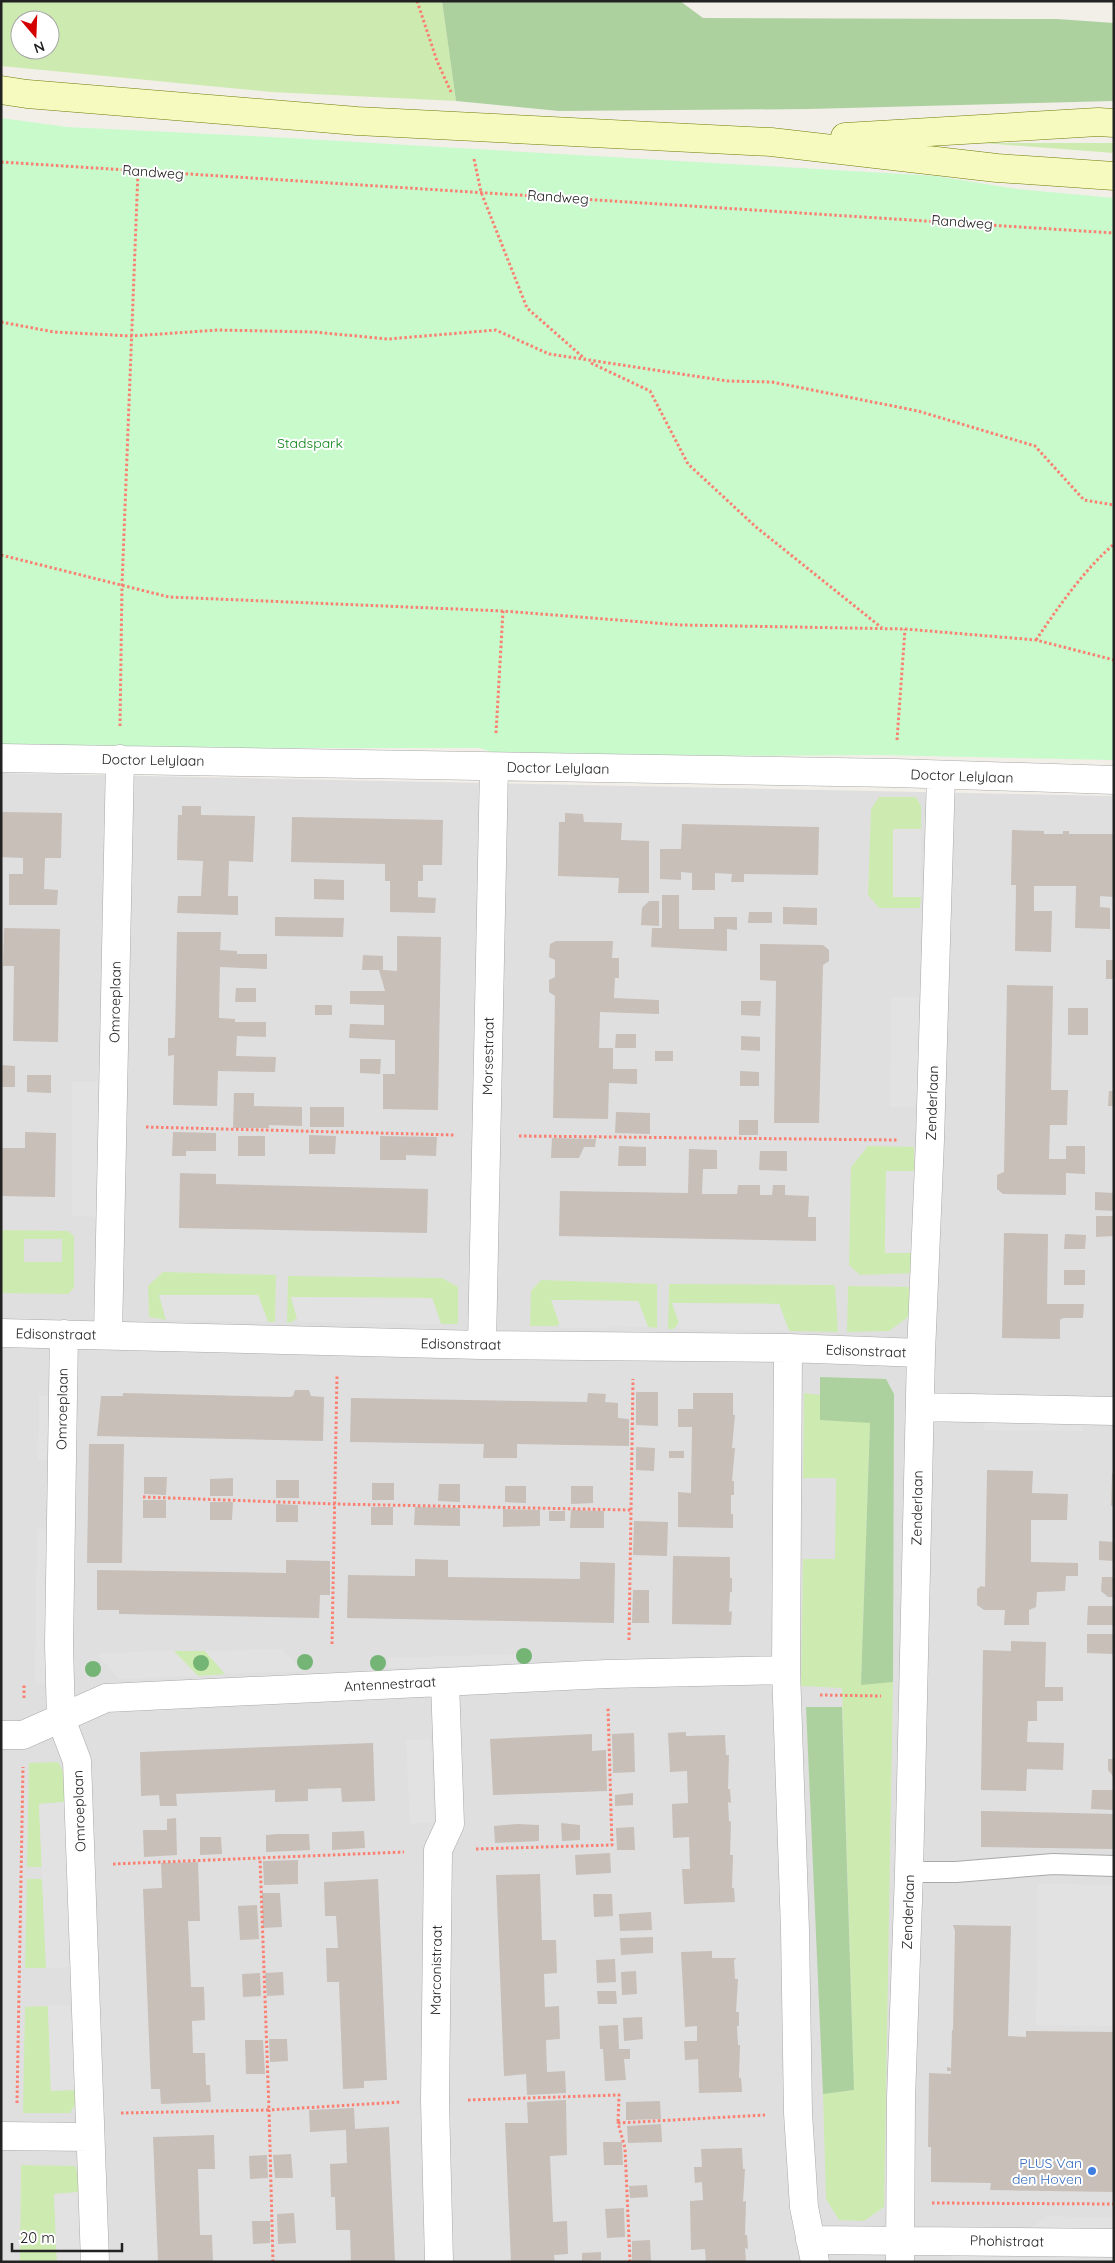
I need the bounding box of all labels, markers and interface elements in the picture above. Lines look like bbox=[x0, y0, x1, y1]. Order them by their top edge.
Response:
north arrow bbox=[10, 10, 60, 60]
text: N bbox=[31, 37, 47, 57]
street label: Randweg bbox=[122, 161, 184, 183]
street label: Randweg bbox=[527, 186, 589, 208]
street label: Randweg bbox=[931, 211, 993, 233]
park label: Stadspark bbox=[277, 434, 343, 452]
street label: Doctor Lelylaan bbox=[101, 750, 205, 770]
street label: Doctor Lelylaan bbox=[506, 758, 610, 778]
street label: Doctor Lelylaan bbox=[910, 765, 1014, 787]
street label: Omroeplaan bbox=[105, 961, 125, 1043]
street label: Morsestraat bbox=[478, 1016, 498, 1095]
street label: Zenderlaan bbox=[922, 1065, 942, 1141]
street label: Edisonstraat bbox=[15, 1324, 97, 1344]
street label: Edisonstraat bbox=[420, 1334, 502, 1354]
street label: Edisonstraat bbox=[825, 1341, 907, 1361]
street label: Omroeplaan bbox=[52, 1368, 72, 1450]
street label: Zenderlaan bbox=[907, 1470, 927, 1546]
street label: Antennestraat bbox=[343, 1673, 437, 1695]
street label: Omroeplaan bbox=[69, 1770, 89, 1852]
street label: Zenderlaan bbox=[898, 1874, 918, 1950]
street label: Marconistraat bbox=[426, 1924, 446, 2015]
place label: PLUS Van den Hoven bbox=[1012, 2154, 1082, 2188]
marker: PLUS Van den Hoven bbox=[1086, 2165, 1098, 2177]
scale bar bbox=[12, 2220, 122, 2252]
text: 20 m bbox=[20, 2228, 55, 2247]
street label: Phohistraat bbox=[970, 2231, 1044, 2251]

